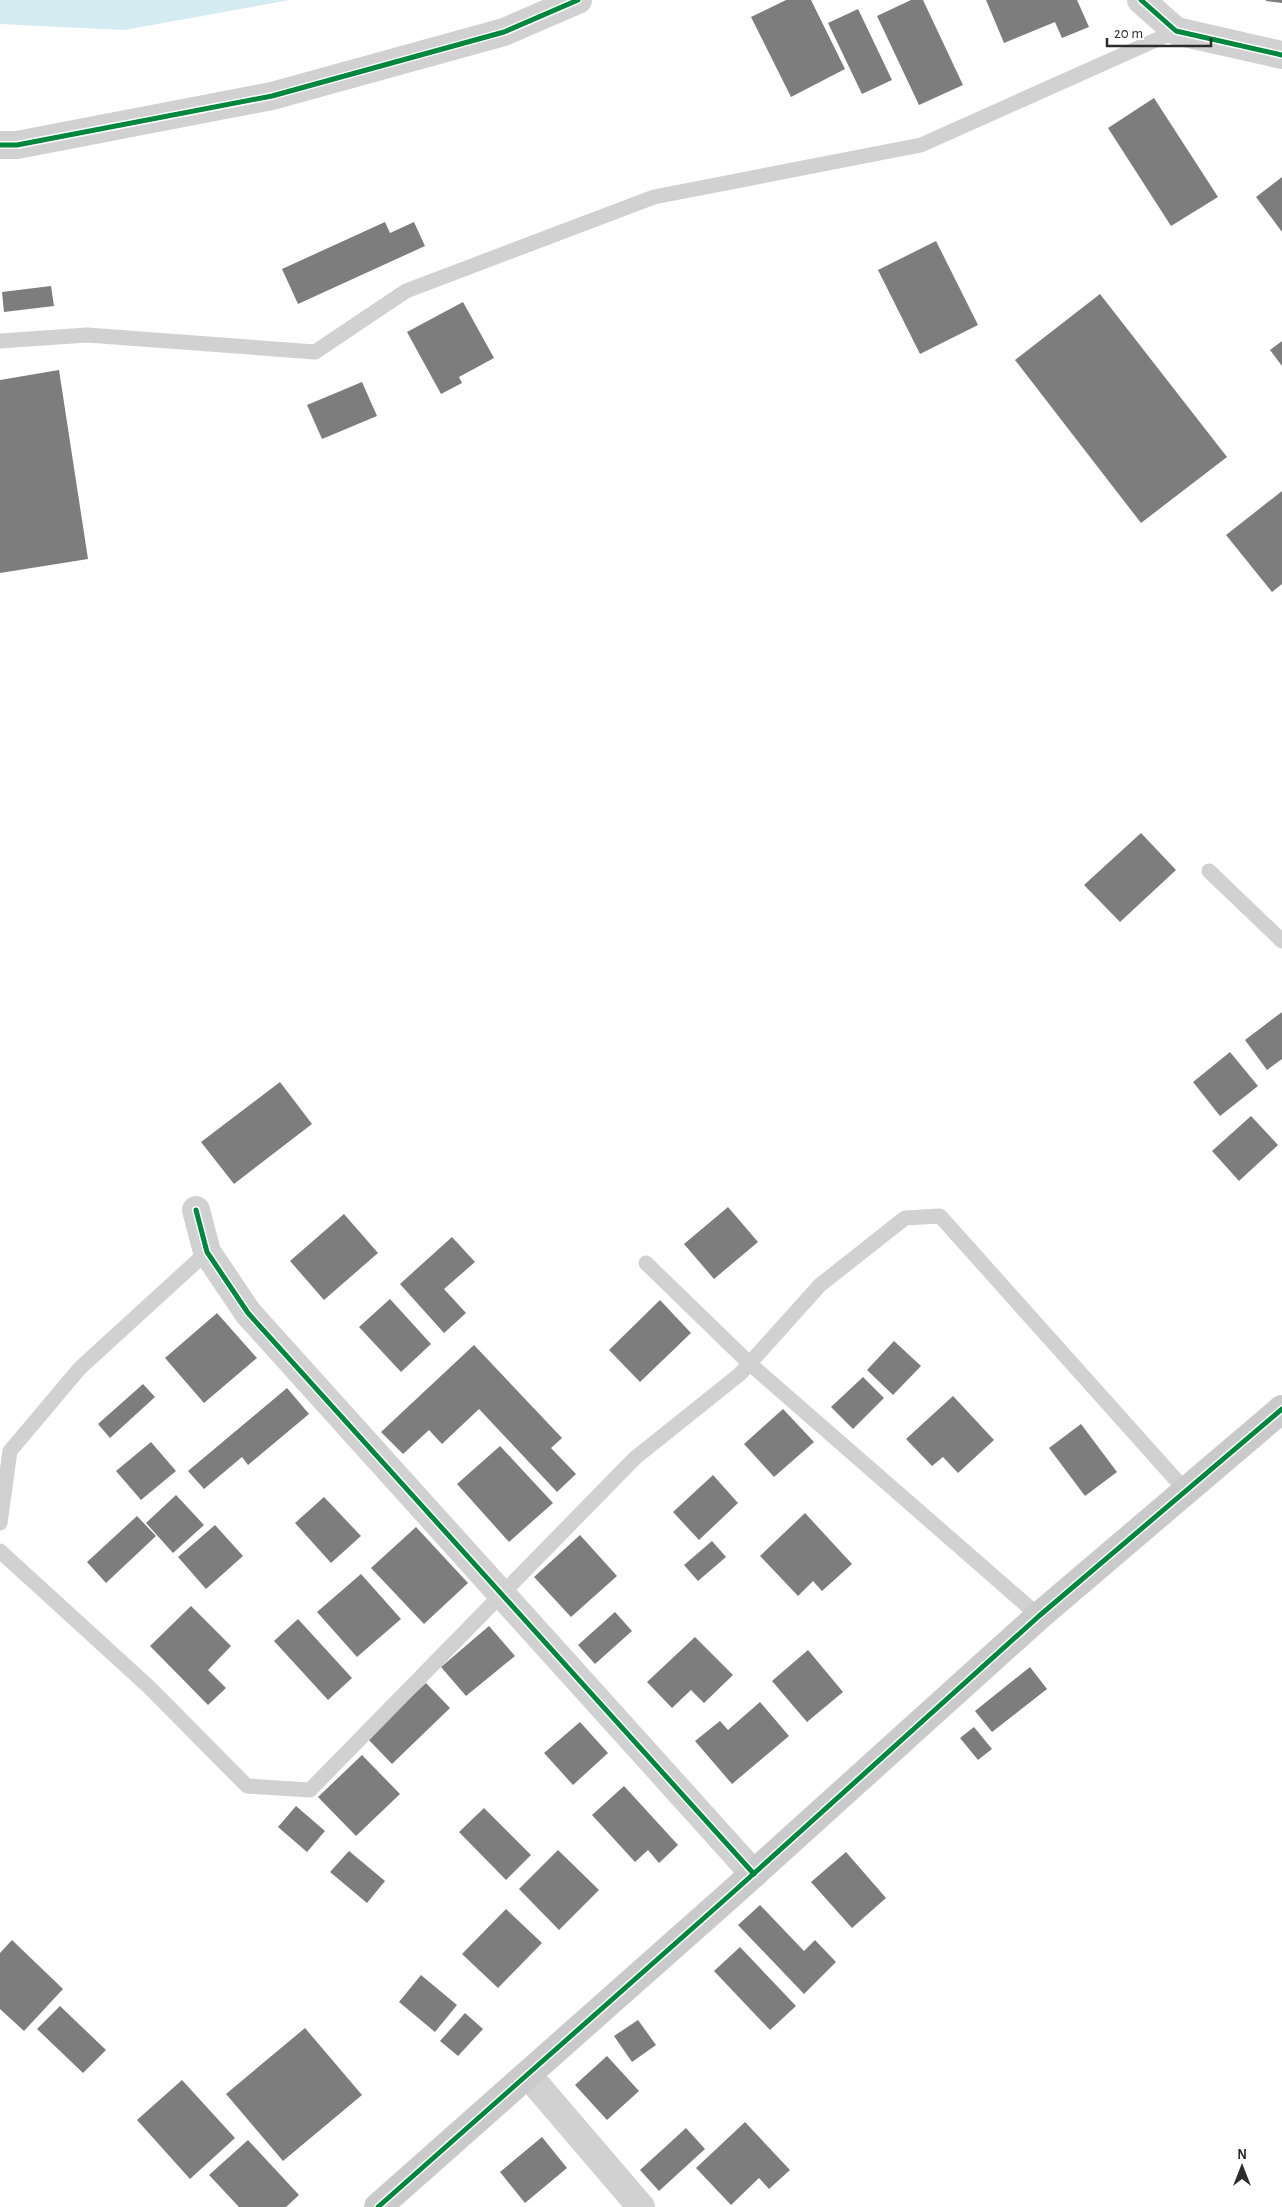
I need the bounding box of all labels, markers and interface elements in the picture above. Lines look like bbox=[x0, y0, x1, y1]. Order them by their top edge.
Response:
scale bar bbox=[1107, 15, 1211, 47]
text: 20 m bbox=[1114, 26, 1143, 41]
north arrow bbox=[1217, 2142, 1267, 2192]
text: N bbox=[1237, 2148, 1247, 2162]

